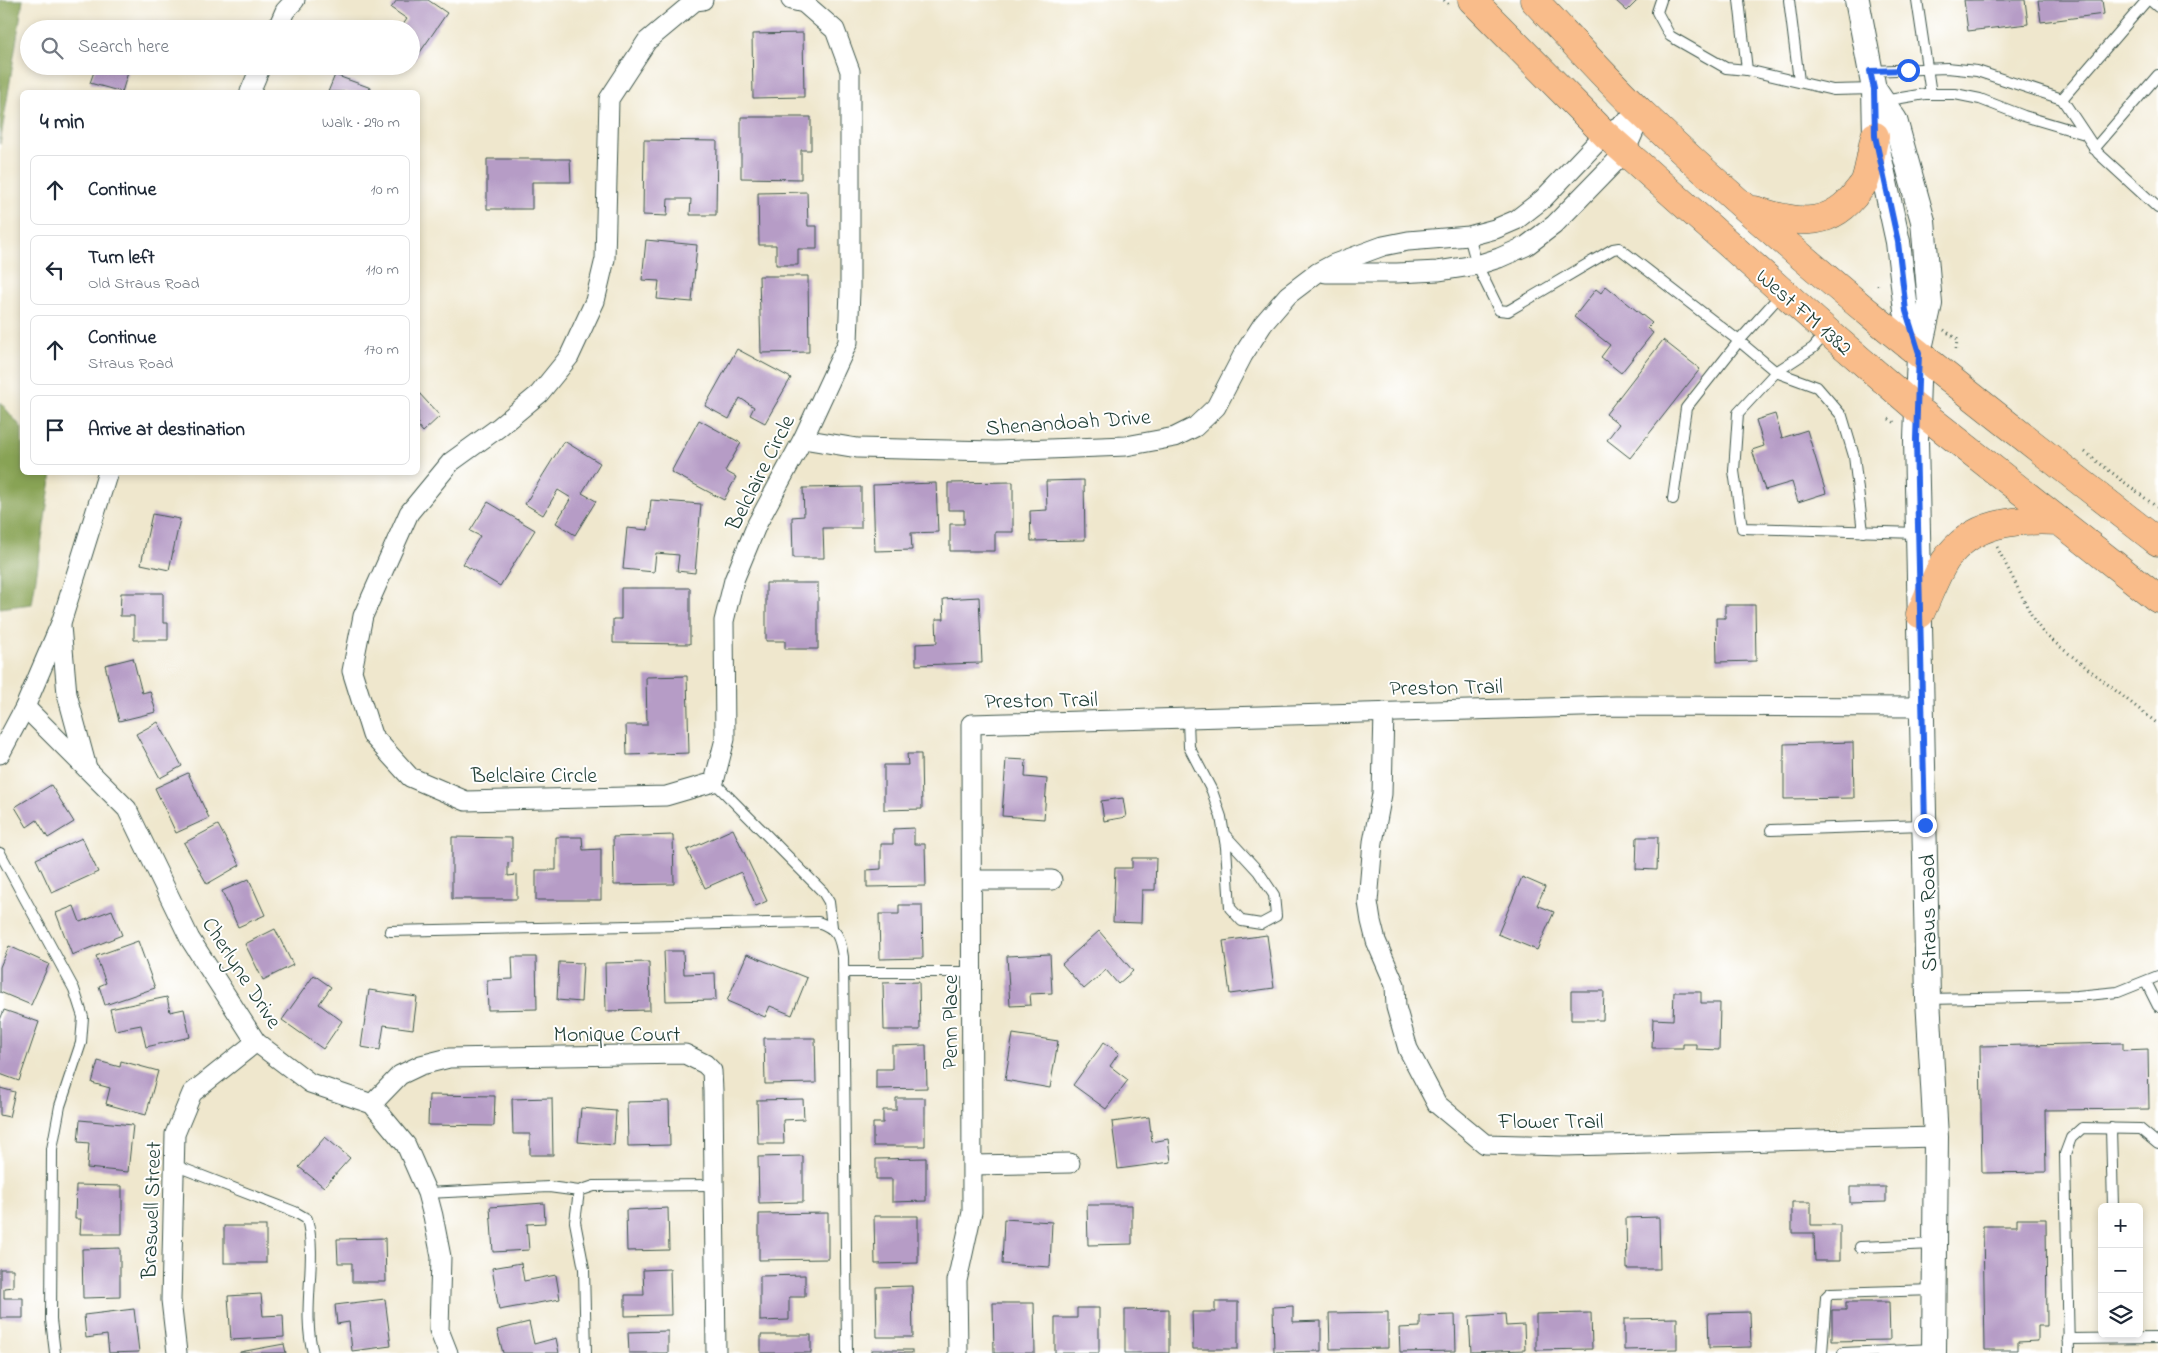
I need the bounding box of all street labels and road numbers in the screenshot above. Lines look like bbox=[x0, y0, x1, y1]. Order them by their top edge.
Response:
street label: West FM 1382 bbox=[1747, 262, 1859, 365]
street label: Shenandoah Drive bbox=[985, 402, 1152, 446]
street label: Belclaire Circle bbox=[718, 410, 805, 538]
street label: Preston Trail bbox=[1389, 672, 1503, 706]
street label: Preston Trail bbox=[984, 685, 1098, 719]
street label: Belclaire Circle bbox=[470, 761, 597, 793]
street label: Straus Road bbox=[1913, 854, 1947, 972]
street label: Cherlyne Drive bbox=[192, 912, 289, 1036]
street label: Penn Place bbox=[936, 974, 968, 1070]
street label: Monique Court bbox=[554, 1020, 681, 1052]
street label: Flower Trail bbox=[1498, 1107, 1603, 1139]
street label: Braswell Street bbox=[135, 1140, 171, 1280]

